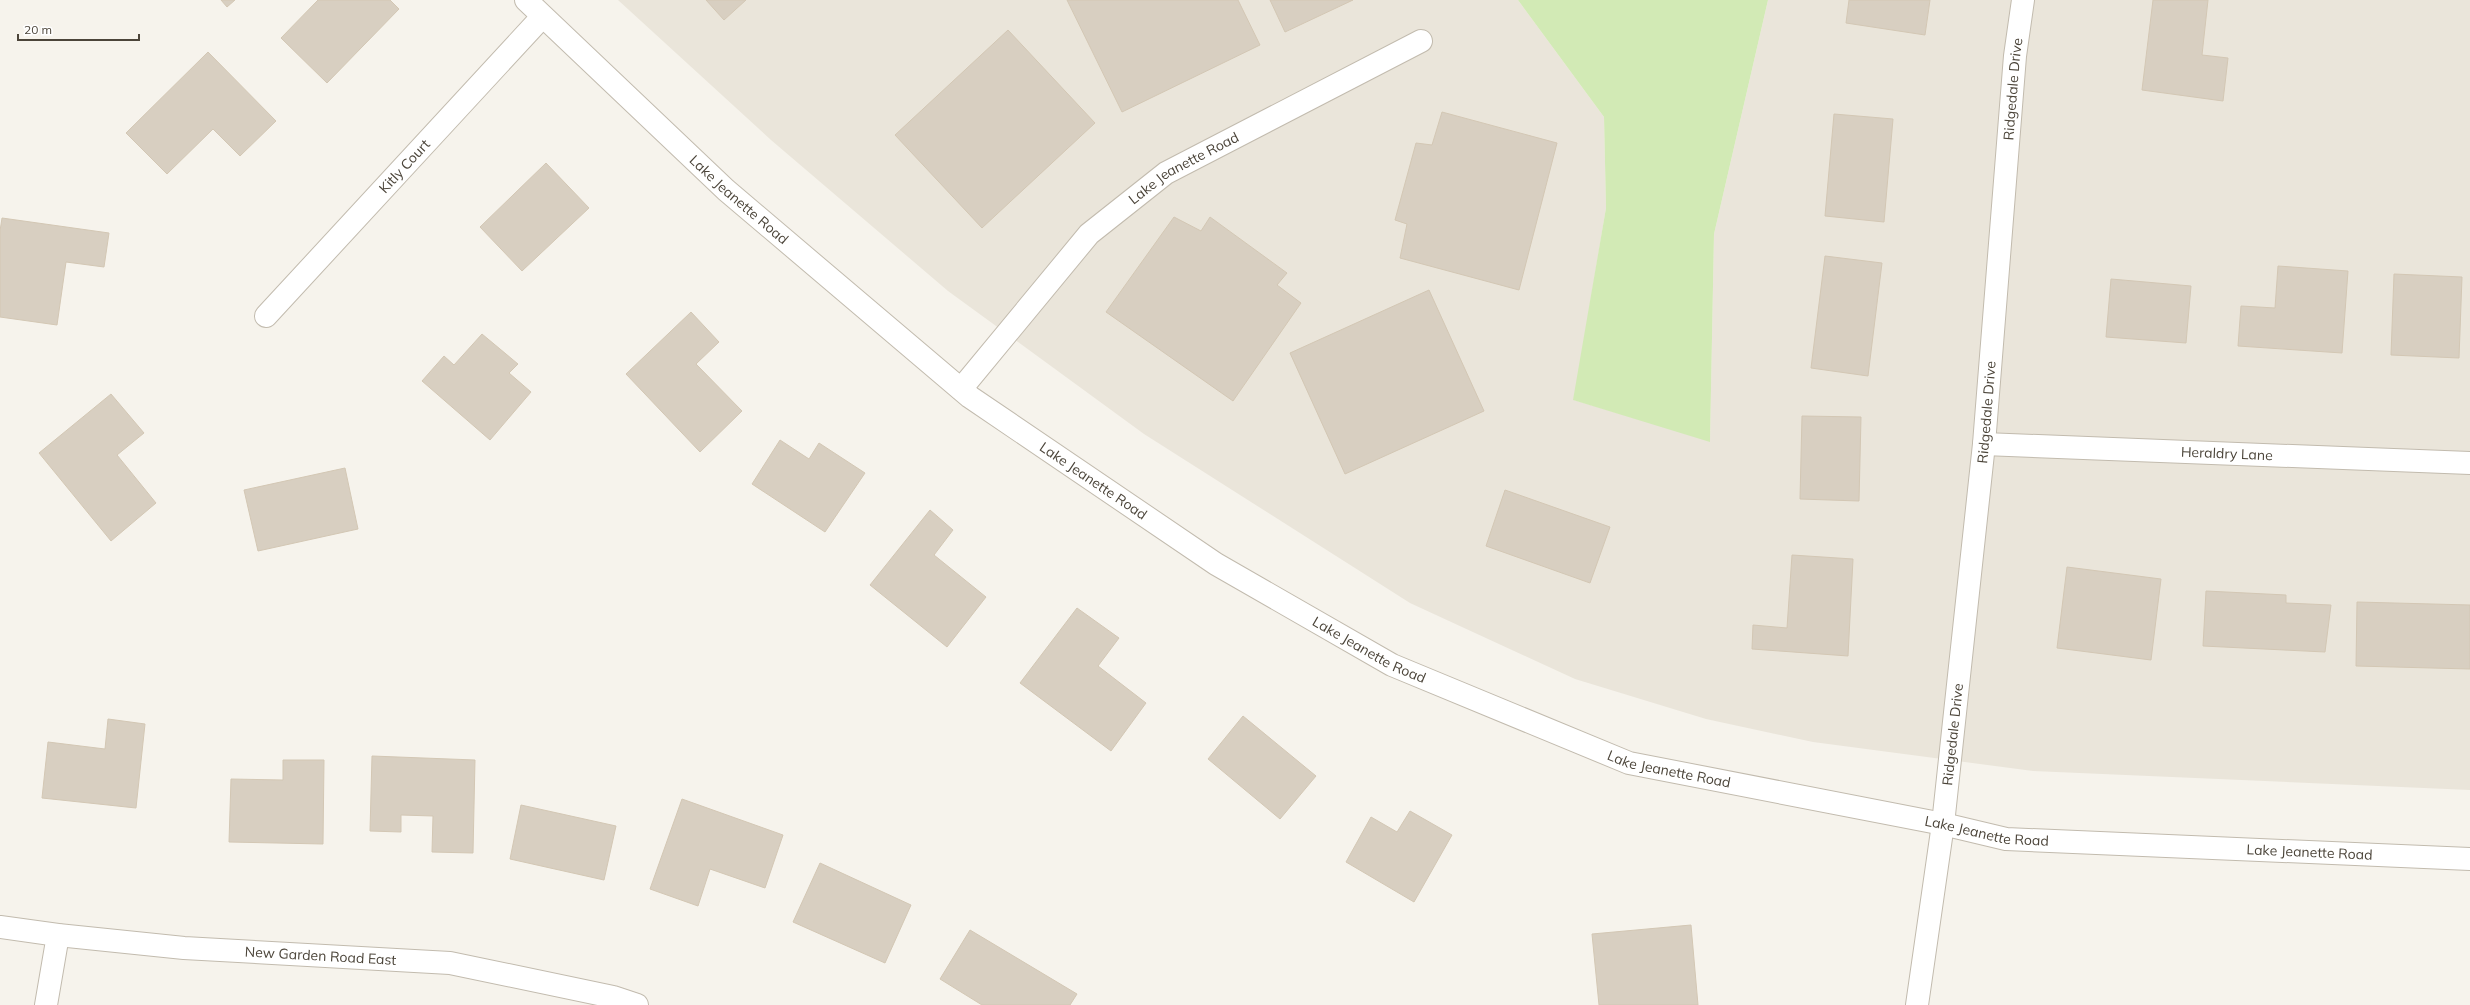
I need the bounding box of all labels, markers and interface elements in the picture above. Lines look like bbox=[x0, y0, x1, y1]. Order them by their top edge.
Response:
scale bar bbox=[18, 16, 139, 42]
text: 20 m bbox=[24, 22, 52, 37]
street label: Ridgedale Drive bbox=[1999, 37, 2026, 141]
street label: Lake Jeanette Road bbox=[1125, 128, 1242, 208]
street label: Kitly Court bbox=[375, 135, 434, 197]
street label: Lake Jeanette Road bbox=[686, 151, 792, 248]
street label: Ridgedale Drive bbox=[1973, 360, 2000, 464]
street label: Lake Jeanette Road bbox=[1036, 438, 1151, 524]
street label: Heraldry Lane bbox=[2180, 443, 2273, 464]
street label: Lake Jeanette Road bbox=[1309, 612, 1429, 687]
street label: Ridgedale Drive bbox=[1938, 682, 1967, 786]
street label: Lake Jeanette Road bbox=[1605, 746, 1732, 792]
street label: Lake Jeanette Road bbox=[1923, 812, 2049, 850]
street label: Lake Jeanette Road bbox=[2246, 840, 2373, 864]
street label: New Garden Road East bbox=[244, 942, 397, 969]

